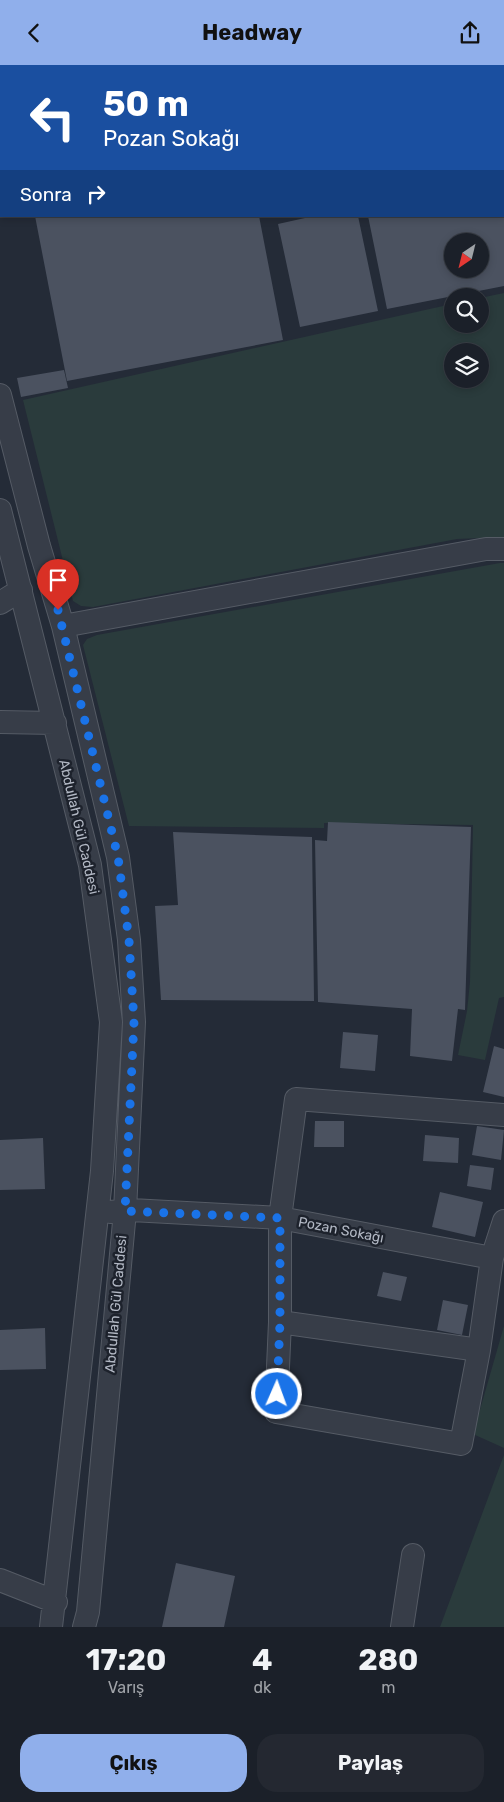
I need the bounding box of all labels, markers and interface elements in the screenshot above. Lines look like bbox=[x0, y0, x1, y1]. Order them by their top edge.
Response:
icon: back bbox=[20, 19, 48, 47]
text: Headway bbox=[202, 19, 302, 46]
icon: share bbox=[456, 19, 484, 47]
text: 50 m bbox=[103, 83, 189, 125]
icon: left bbox=[20, 85, 85, 150]
text: Pozan Sokağı bbox=[103, 125, 240, 152]
icon: right bbox=[82, 180, 110, 208]
text: Sonra bbox=[20, 183, 72, 206]
north arrow bbox=[444, 233, 489, 277]
map controls bbox=[444, 233, 489, 388]
button: search bbox=[444, 288, 489, 333]
button: layers bbox=[444, 343, 489, 388]
pin bbox=[37, 559, 79, 610]
icon: arrive bbox=[44, 566, 72, 594]
street label: Abdullah Gül Caddesi bbox=[55, 758, 103, 896]
street label: Pozan Sokağı bbox=[297, 1213, 385, 1247]
street label: Abdullah Gül Caddesi bbox=[102, 1235, 130, 1373]
position arrow bbox=[250, 1367, 302, 1419]
text: 17:20 bbox=[86, 1642, 166, 1678]
text: 4 bbox=[252, 1642, 273, 1678]
text: 280 bbox=[358, 1642, 418, 1678]
text: Varış bbox=[108, 1678, 144, 1697]
text: dk bbox=[253, 1678, 271, 1697]
text: m bbox=[381, 1678, 395, 1697]
button: Çıkış bbox=[20, 1734, 247, 1792]
button: Paylaş bbox=[257, 1734, 484, 1792]

